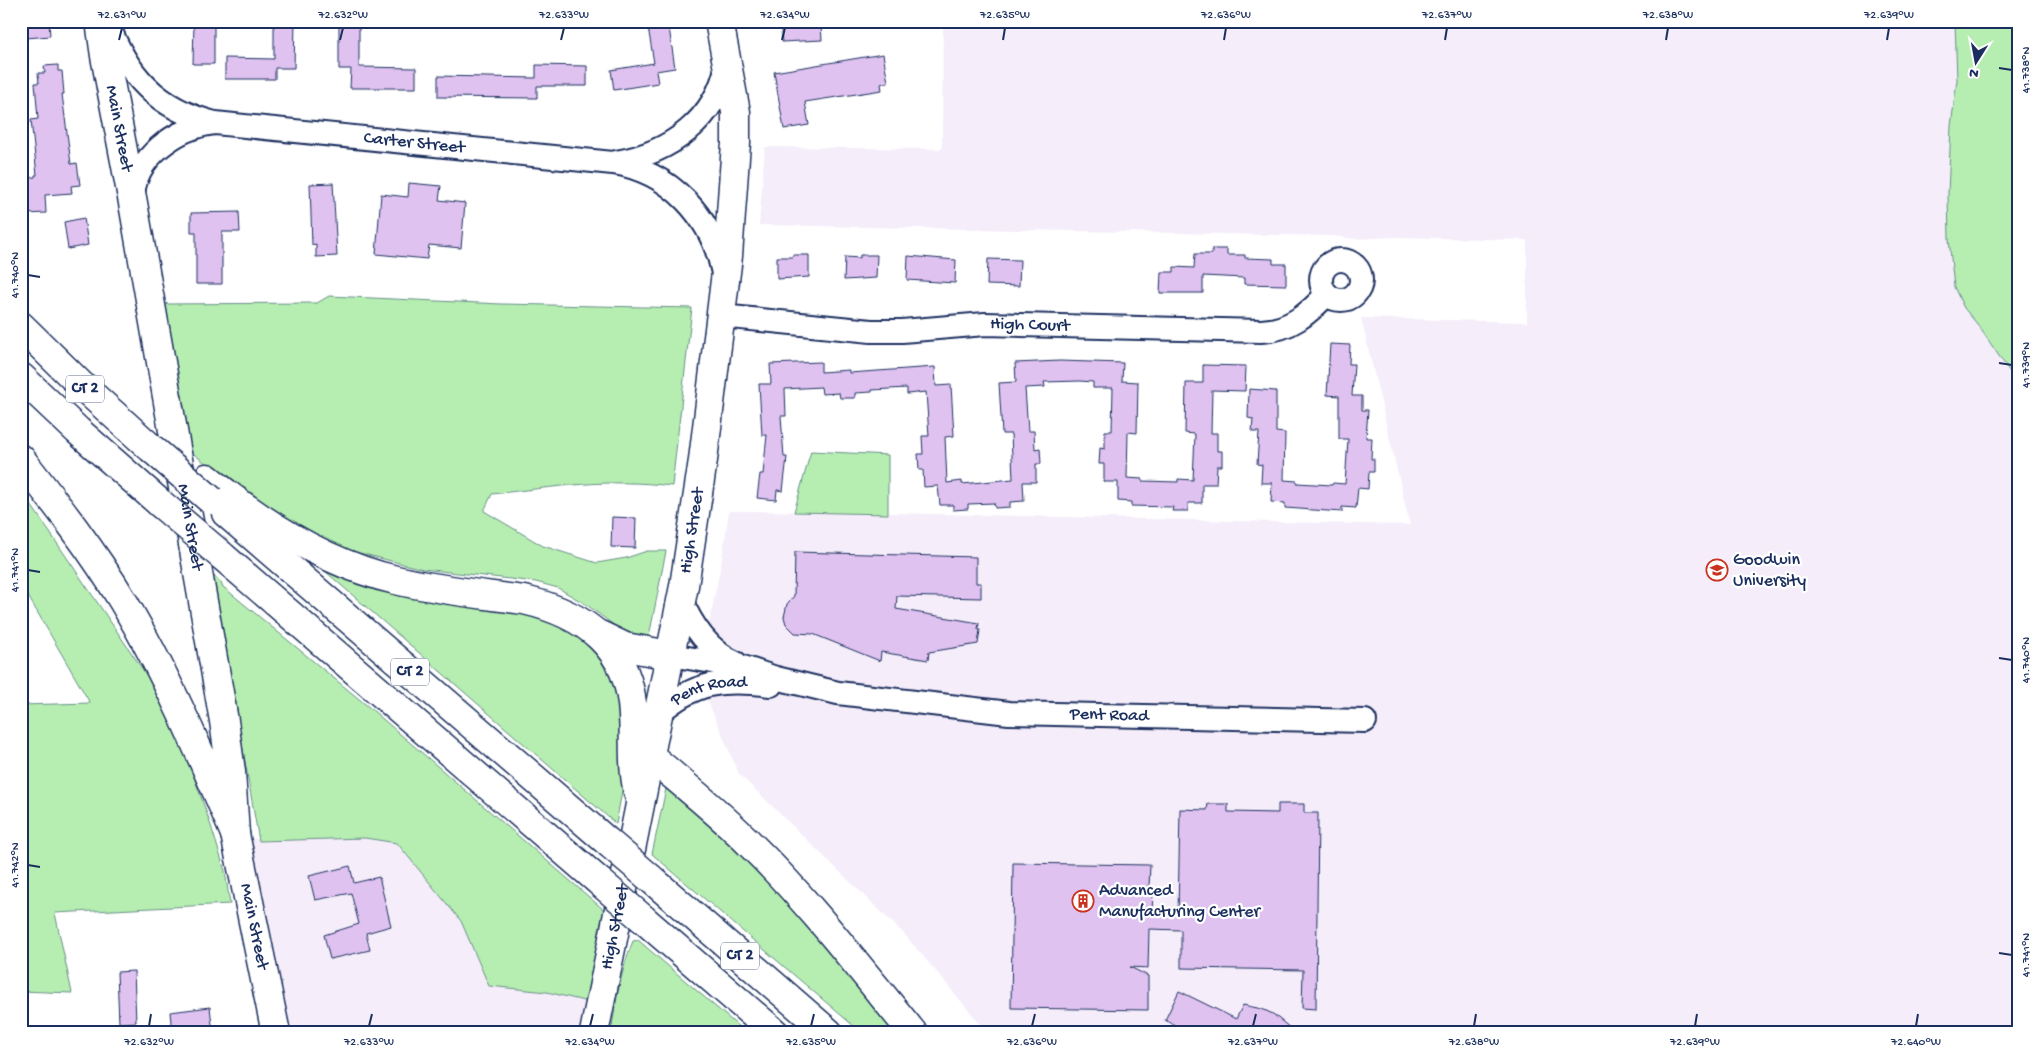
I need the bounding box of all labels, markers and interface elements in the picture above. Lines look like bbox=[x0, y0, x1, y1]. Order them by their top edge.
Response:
text: 72.631°W bbox=[97, 9, 146, 23]
text: 72.632°W bbox=[317, 9, 368, 23]
text: 72.633°W bbox=[538, 9, 589, 23]
text: 72.634°W bbox=[759, 9, 810, 23]
text: 72.635°W bbox=[979, 9, 1030, 23]
text: 72.636°W bbox=[1200, 9, 1251, 23]
text: 72.637°W bbox=[1421, 9, 1472, 23]
text: 72.638°W bbox=[1642, 9, 1693, 23]
text: 72.639°W bbox=[1863, 9, 1914, 23]
north arrow bbox=[1952, 38, 2002, 88]
text: 41.738°N bbox=[2020, 47, 2034, 93]
text: N bbox=[1968, 63, 1980, 82]
street label: Main Street bbox=[100, 84, 138, 175]
street label: Carter Street bbox=[363, 128, 467, 159]
text: 41.740°N bbox=[9, 252, 23, 298]
street label: High Court bbox=[990, 314, 1072, 337]
text: 41.739°N bbox=[2020, 342, 2034, 388]
road number: CT 2 bbox=[66, 376, 104, 402]
street label: Main Street bbox=[172, 482, 208, 573]
street label: High Street bbox=[676, 485, 709, 575]
text: 41.741°N bbox=[9, 548, 23, 592]
place label: Goodwin University bbox=[1733, 550, 1806, 592]
school or university icon: Goodwin University bbox=[1705, 558, 1729, 582]
text: 41.740°N bbox=[2020, 637, 2034, 683]
road number: CT 2 bbox=[391, 659, 429, 686]
street label: Pent Road bbox=[666, 672, 749, 711]
street label: Pent Road bbox=[1069, 704, 1150, 727]
text: 41.742°N bbox=[9, 842, 23, 888]
street label: High Street bbox=[596, 881, 634, 972]
place label: Advanced Manufacturing Center bbox=[1099, 881, 1261, 923]
street label: Main Street bbox=[235, 882, 273, 973]
building icon: Advanced Manufacturing Center bbox=[1071, 889, 1095, 913]
text: 41.741°N bbox=[2020, 933, 2034, 977]
road number: CT 2 bbox=[721, 942, 759, 969]
text: 72.632°W bbox=[123, 1036, 174, 1050]
text: 72.633°W bbox=[343, 1036, 394, 1050]
text: 72.634°W bbox=[564, 1036, 615, 1050]
text: 72.635°W bbox=[785, 1036, 836, 1050]
text: 72.636°W bbox=[1006, 1036, 1057, 1050]
text: 72.637°W bbox=[1227, 1036, 1278, 1050]
text: 72.638°W bbox=[1448, 1036, 1499, 1050]
text: 72.639°W bbox=[1669, 1036, 1720, 1050]
text: 72.640°W bbox=[1890, 1036, 1941, 1050]

